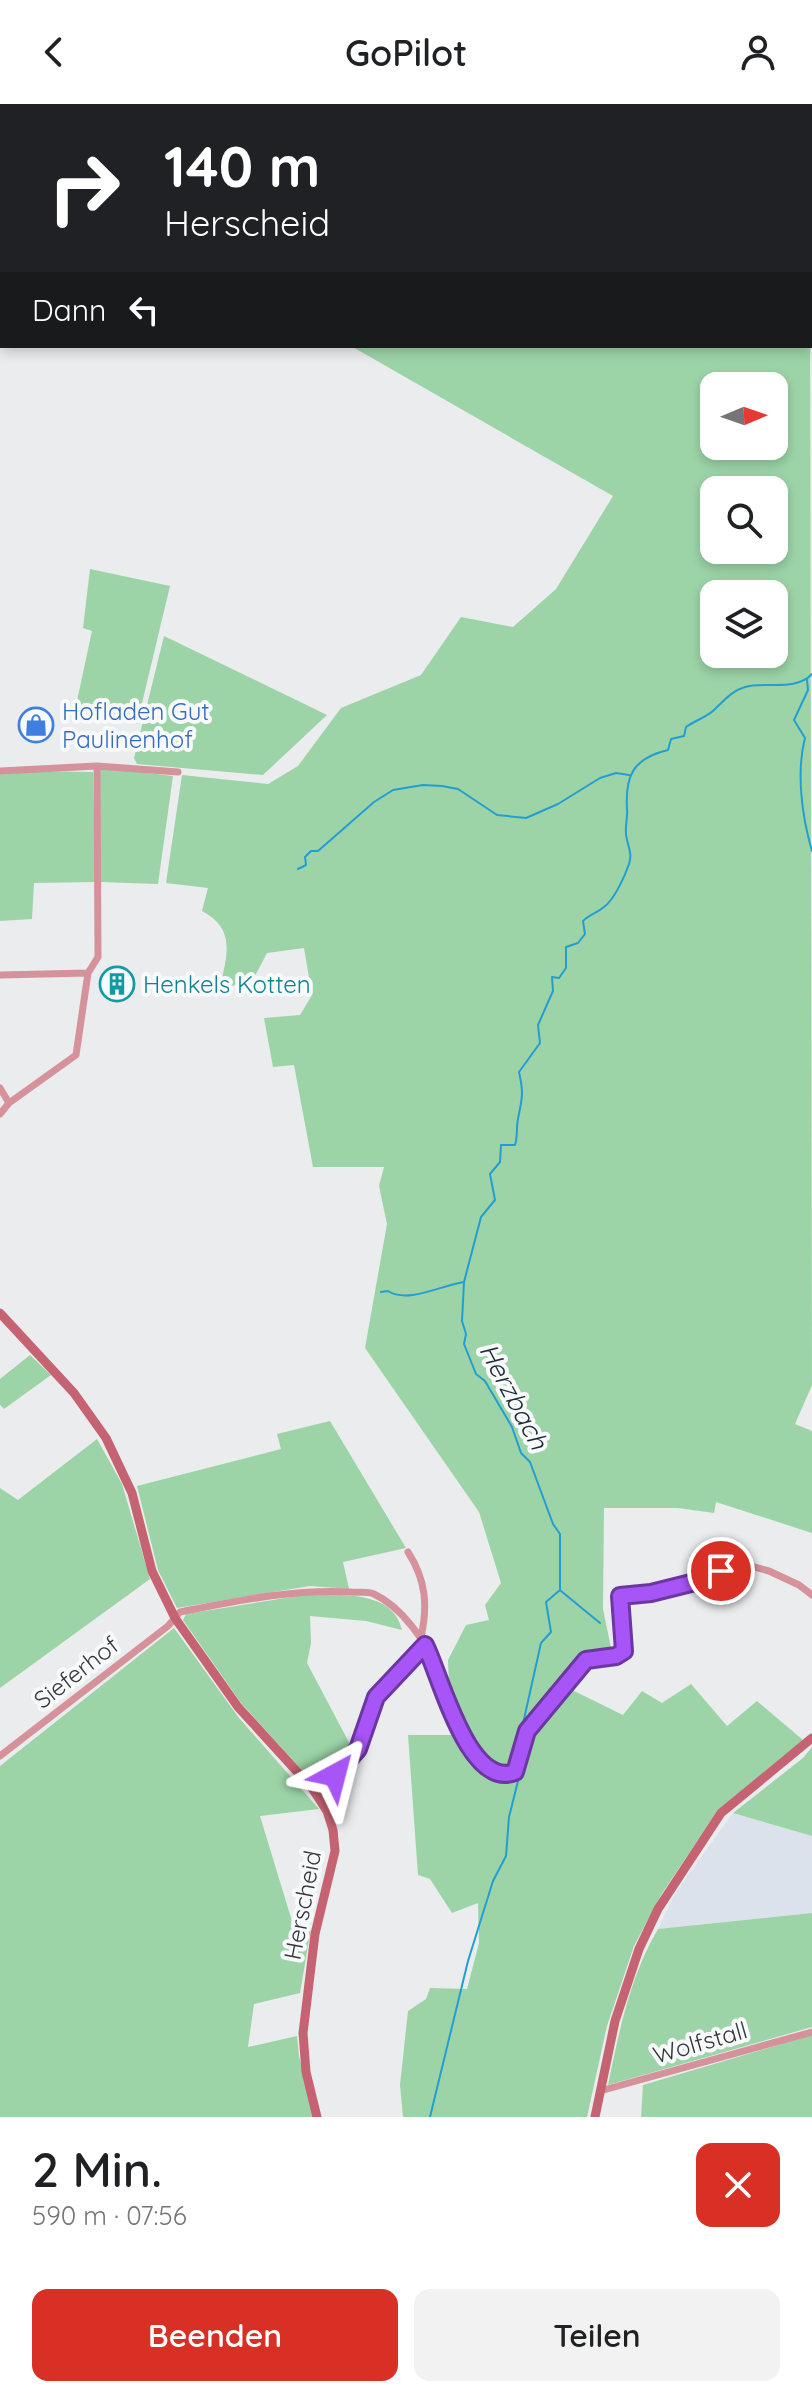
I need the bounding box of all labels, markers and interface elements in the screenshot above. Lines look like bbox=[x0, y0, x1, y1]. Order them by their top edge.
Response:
icon: back bbox=[32, 30, 76, 74]
text: GoPilot bbox=[345, 30, 467, 75]
icon: person bbox=[736, 30, 780, 74]
text: 140 m bbox=[164, 131, 320, 201]
icon: right bbox=[32, 136, 136, 240]
text: Herscheid bbox=[164, 200, 330, 245]
icon: left bbox=[122, 288, 166, 332]
text: Dann bbox=[32, 291, 106, 329]
north arrow bbox=[700, 372, 788, 460]
map controls bbox=[700, 372, 788, 668]
button: search bbox=[700, 476, 788, 564]
button: layers bbox=[700, 580, 788, 668]
place label: Hofladen Gut Paulinenhof bbox=[62, 696, 209, 754]
shop icon: Hofladen Gut Paulinenhof bbox=[17, 706, 55, 744]
building icon: Henkels Kotten bbox=[98, 965, 136, 1003]
place label: Henkels Kotten bbox=[143, 969, 311, 999]
water label: Herzbach bbox=[472, 1337, 556, 1456]
pin bbox=[687, 1537, 755, 1605]
icon: arrive bbox=[699, 1549, 743, 1593]
street label: Sieferhof bbox=[28, 1629, 125, 1714]
position arrow bbox=[293, 1733, 377, 1817]
street label: Herscheid bbox=[277, 1848, 327, 1962]
street label: Wolfstall bbox=[649, 2014, 751, 2070]
text: 2 Min. bbox=[32, 2139, 162, 2199]
button: close bbox=[696, 2143, 780, 2227]
text: 590 m · 07:56 bbox=[32, 2199, 187, 2232]
button: Beenden bbox=[32, 2289, 398, 2381]
button: Teilen bbox=[414, 2289, 780, 2381]

